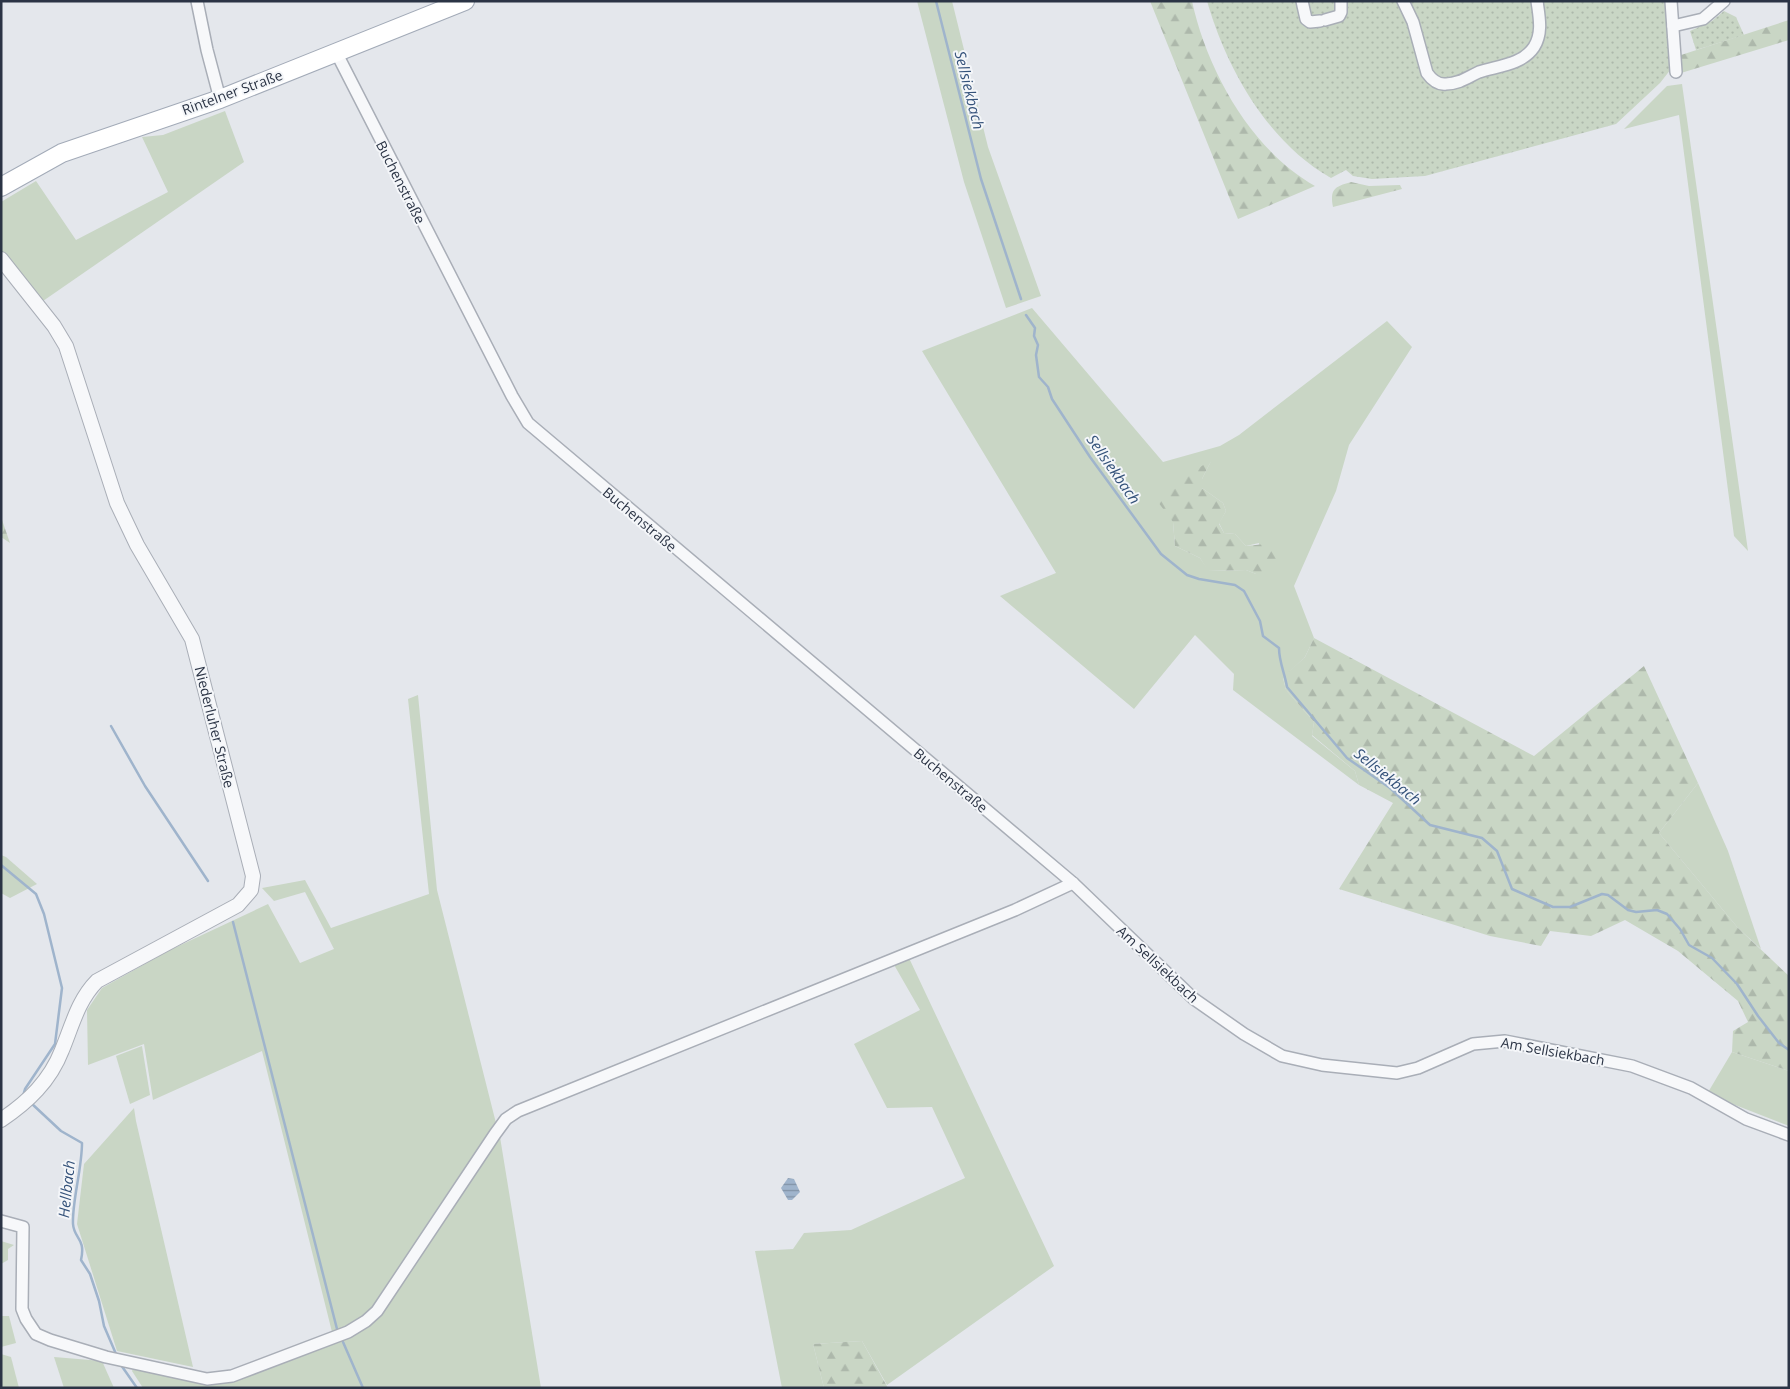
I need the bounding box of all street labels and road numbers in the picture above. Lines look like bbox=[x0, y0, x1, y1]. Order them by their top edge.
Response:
street label: Rintelner Straße bbox=[179, 65, 285, 119]
street label: Buchenstraße bbox=[372, 137, 430, 227]
street label: Buchenstraße bbox=[599, 482, 681, 556]
street label: Niederluher Straße bbox=[191, 664, 239, 790]
street label: Buchenstraße bbox=[910, 743, 992, 817]
street label: Am Sellsiekbach bbox=[1113, 921, 1203, 1007]
street label: Am Sellsiekbach bbox=[1500, 1033, 1606, 1069]

